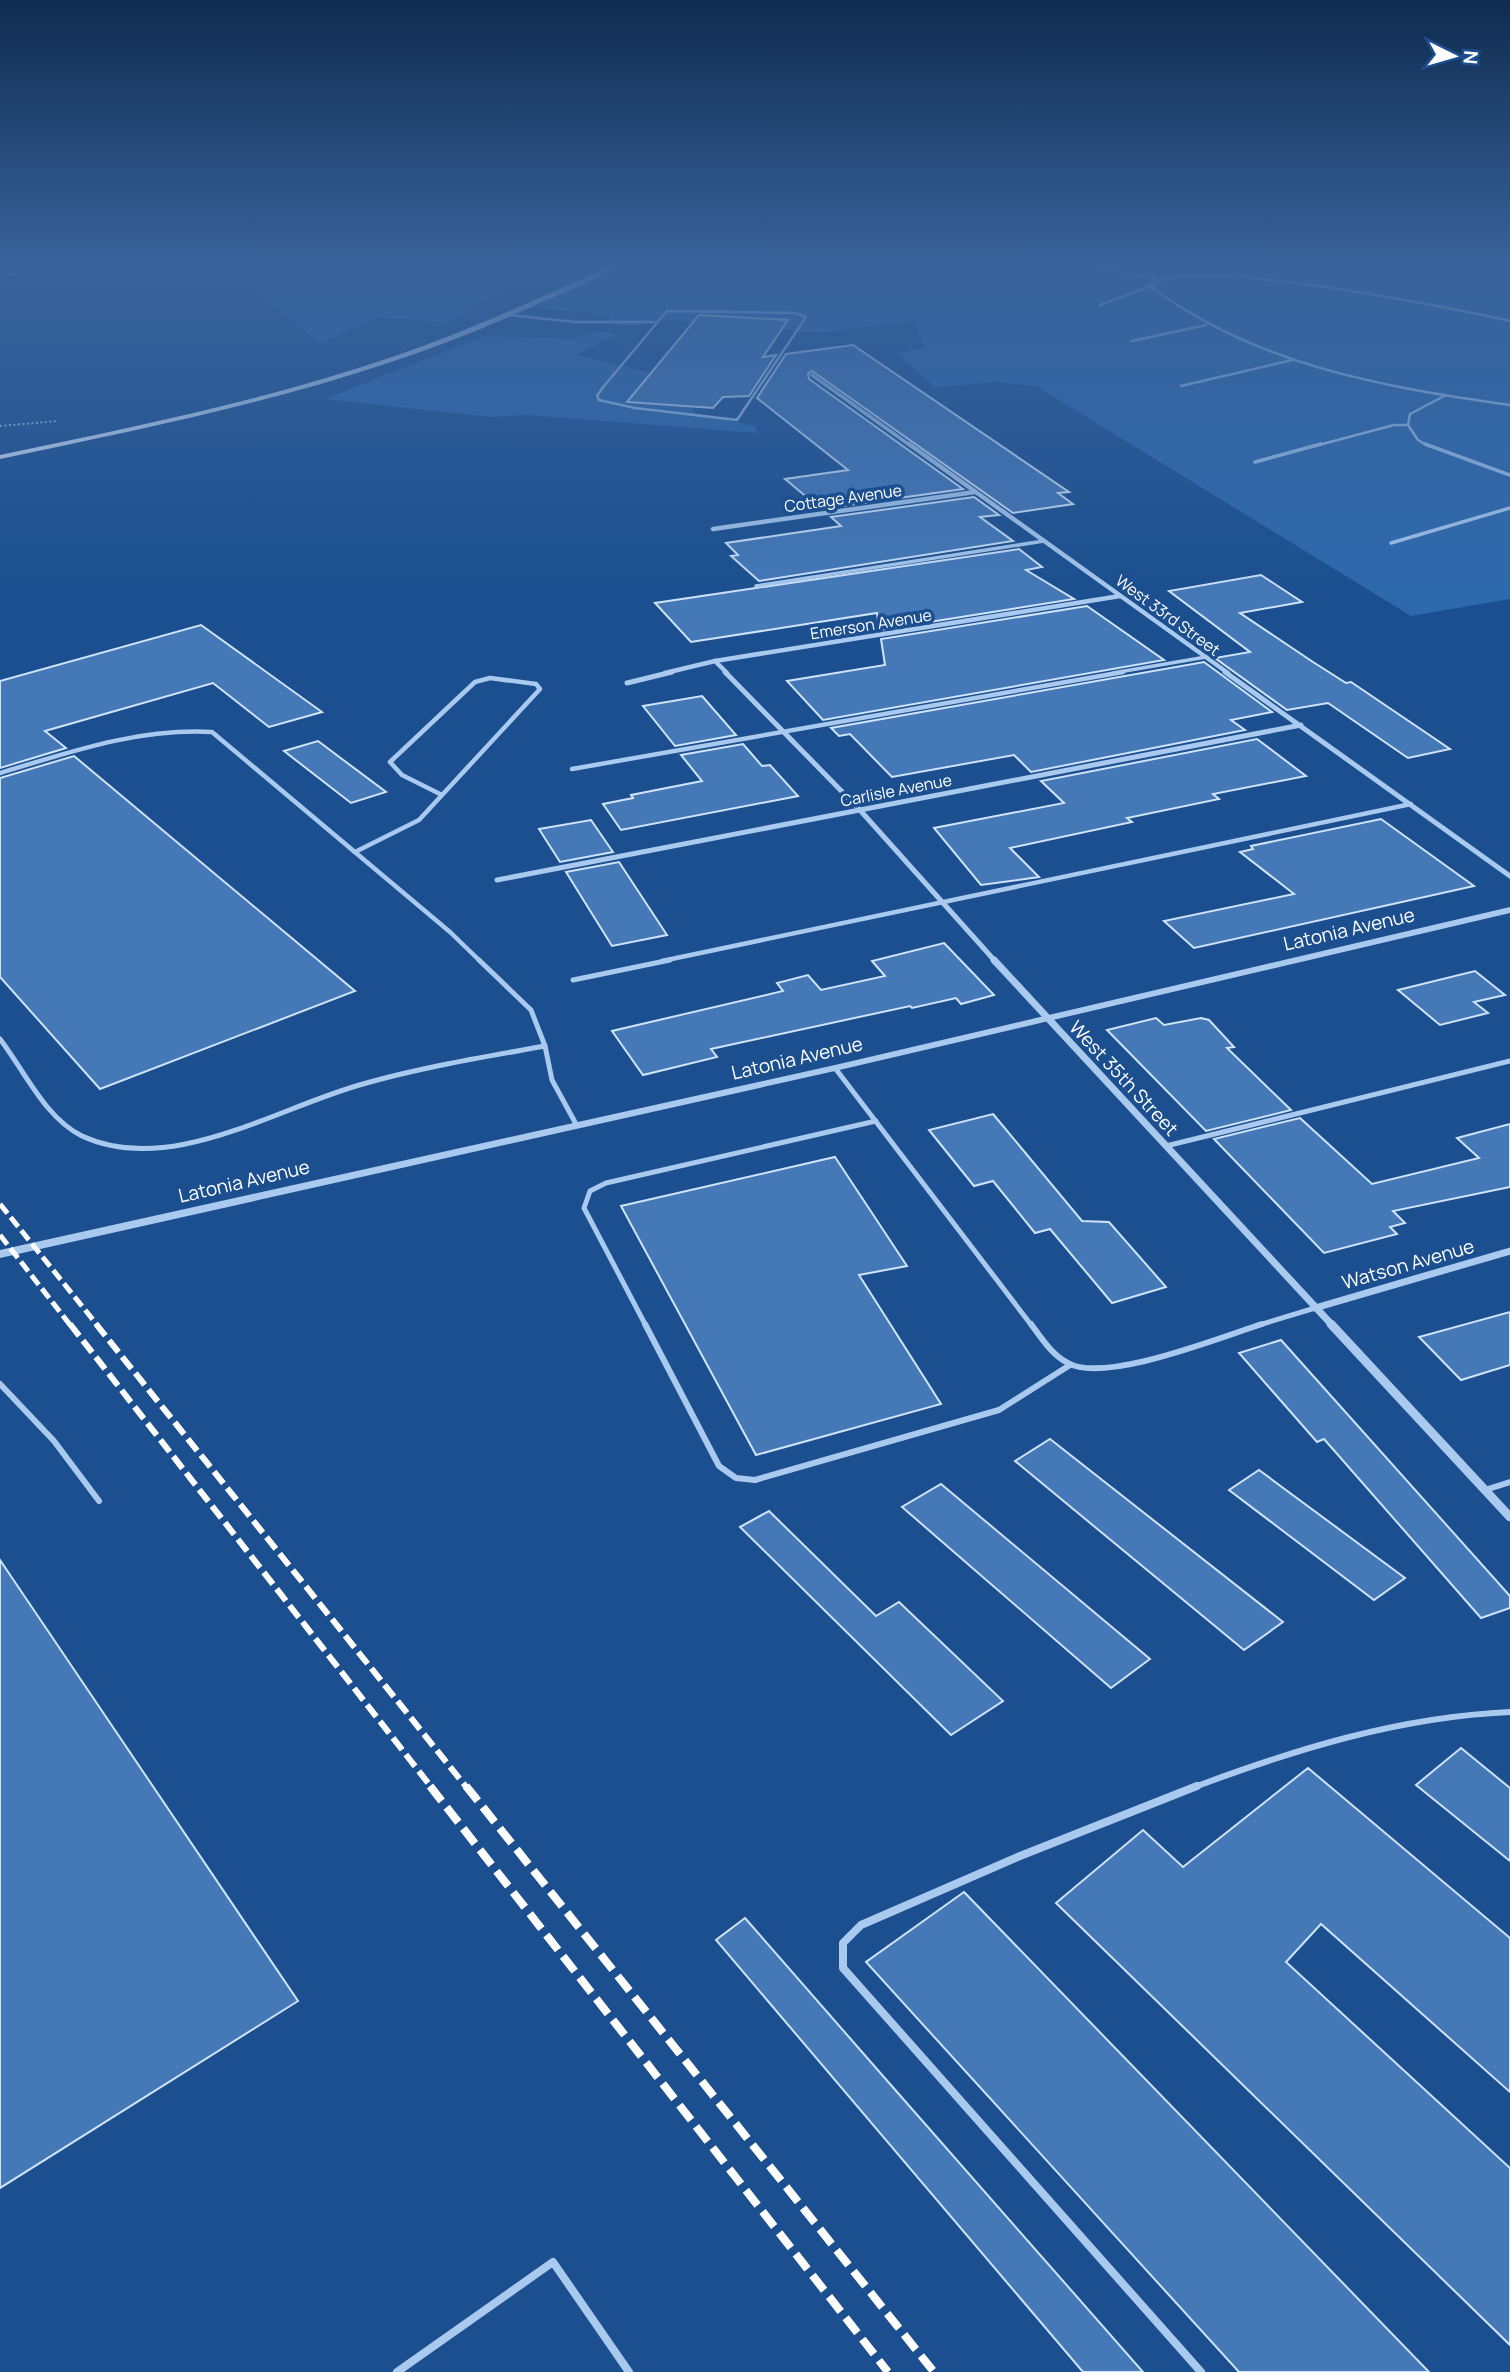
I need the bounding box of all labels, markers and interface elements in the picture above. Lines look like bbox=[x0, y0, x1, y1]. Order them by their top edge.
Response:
north arrow bbox=[1419, 21, 1489, 91]
text: N bbox=[1457, 50, 1484, 65]
street label: Cottage Avenue bbox=[783, 479, 903, 517]
street label: West 33rd Street bbox=[1111, 570, 1225, 660]
street label: Emerson Avenue bbox=[809, 604, 933, 644]
street label: Carlisle Avenue bbox=[838, 768, 954, 812]
street label: Latonia Avenue bbox=[1281, 901, 1417, 957]
street label: West 35th Street bbox=[1064, 1015, 1184, 1141]
street label: Latonia Avenue bbox=[729, 1030, 865, 1086]
street label: Latonia Avenue bbox=[176, 1153, 312, 1209]
street label: Watson Avenue bbox=[1339, 1233, 1477, 1295]

